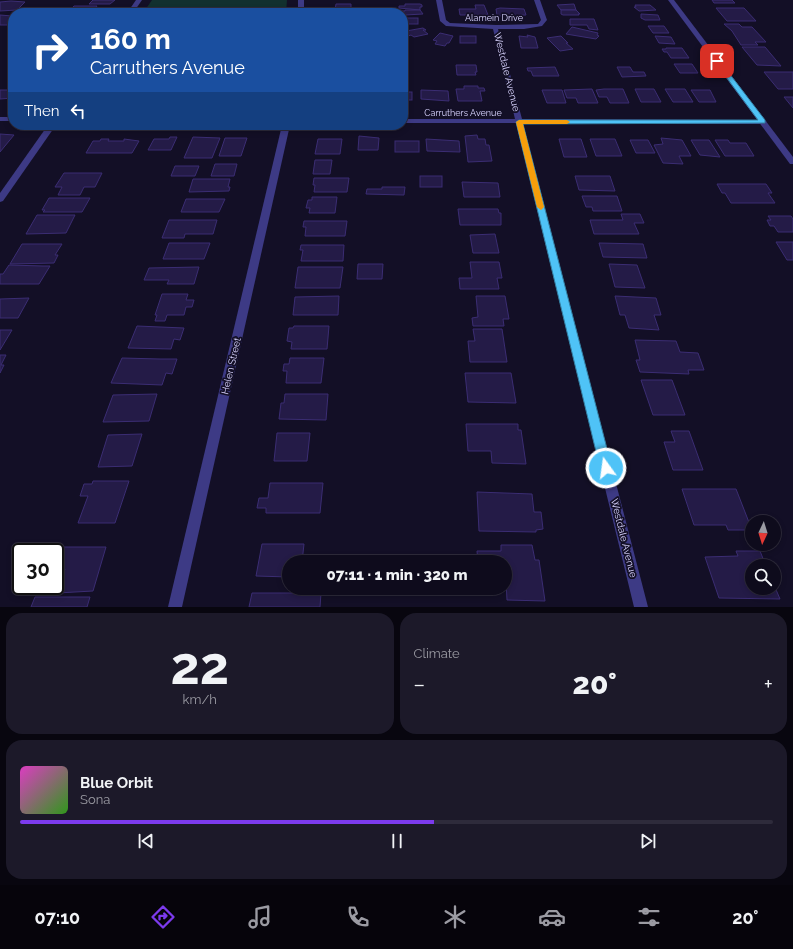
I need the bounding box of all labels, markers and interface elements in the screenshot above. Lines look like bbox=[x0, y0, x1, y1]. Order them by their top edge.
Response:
street label: Alamein Drive bbox=[465, 13, 524, 23]
text: 160 m bbox=[90, 23, 171, 56]
icon: right bbox=[24, 24, 76, 76]
street label: Westdale Avenue bbox=[492, 31, 522, 113]
pin bbox=[700, 44, 734, 78]
icon: arrive bbox=[706, 50, 728, 72]
text: Carruthers Avenue bbox=[90, 57, 245, 78]
icon: left bbox=[67, 100, 89, 122]
text: Then bbox=[24, 102, 59, 120]
street label: Carruthers Avenue bbox=[424, 108, 502, 118]
street label: Helen Street bbox=[219, 336, 243, 395]
position arrow bbox=[585, 447, 627, 489]
street label: Westdale Avenue bbox=[609, 497, 639, 579]
north arrow bbox=[745, 515, 781, 551]
map controls bbox=[745, 515, 781, 595]
speed limit sign: 30 bbox=[12, 543, 64, 595]
button: search bbox=[745, 559, 781, 595]
text: 07:11 · 1 min · 320 m bbox=[326, 566, 468, 584]
text: 22 bbox=[170, 635, 229, 696]
text: Climate bbox=[414, 646, 460, 661]
text: 20° bbox=[573, 666, 617, 701]
text: − bbox=[414, 671, 425, 697]
text: + bbox=[764, 671, 773, 697]
text: km/h bbox=[183, 692, 217, 707]
text: Blue Orbit bbox=[80, 774, 153, 792]
text: Sona bbox=[80, 792, 110, 807]
icon: previous bbox=[135, 830, 157, 852]
icon: pause bbox=[386, 830, 408, 852]
icon: next bbox=[637, 830, 659, 852]
icon: directions bbox=[149, 903, 177, 931]
icon: music bbox=[246, 903, 274, 931]
icon: phone bbox=[344, 903, 372, 931]
icon: climate bbox=[441, 903, 469, 931]
icon: car bbox=[538, 903, 566, 931]
icon: filters bbox=[635, 903, 663, 931]
text: 07:10 bbox=[35, 907, 80, 928]
text: 20° bbox=[732, 907, 758, 928]

